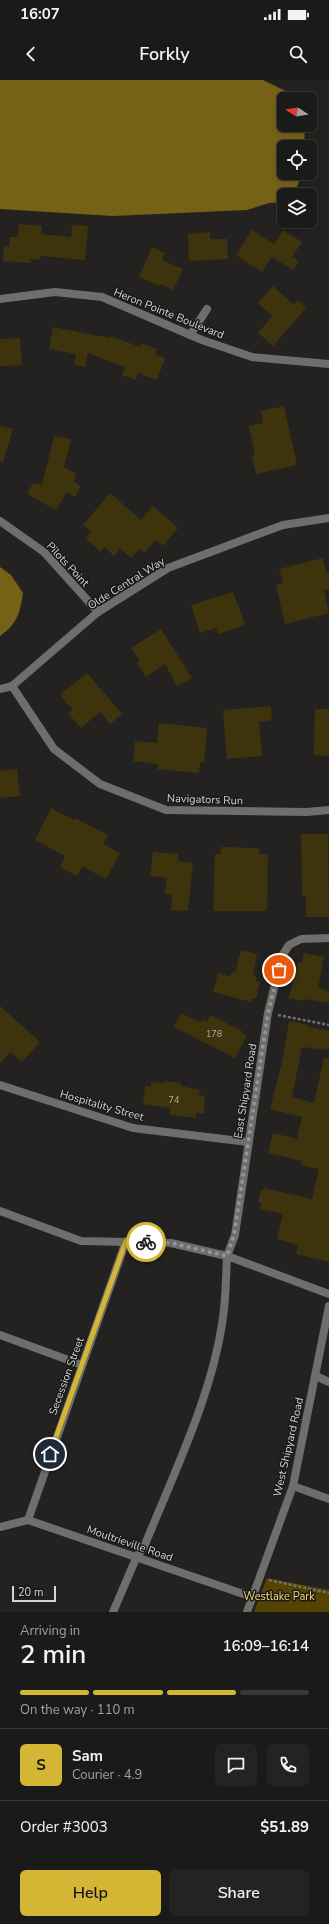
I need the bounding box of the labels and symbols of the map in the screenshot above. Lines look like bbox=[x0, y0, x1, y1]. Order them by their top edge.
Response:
north arrow bbox=[277, 92, 317, 132]
street label: Heron Pointe Boulevard bbox=[111, 284, 226, 342]
street label: Pilots Point bbox=[43, 539, 92, 590]
street label: Olde Central Way bbox=[85, 553, 168, 613]
street label: Navigators Run bbox=[167, 791, 243, 808]
pin bbox=[262, 953, 296, 987]
house number: 178 bbox=[206, 1028, 222, 1040]
street label: East Shipyard Road bbox=[231, 1042, 260, 1140]
street label: Hospitality Street bbox=[58, 1086, 146, 1125]
house number: 74 bbox=[169, 1094, 180, 1106]
courier bbox=[126, 1222, 166, 1262]
street label: Secession Street bbox=[45, 1335, 88, 1417]
street label: West Shipyard Road bbox=[270, 1396, 307, 1498]
pin bbox=[33, 1437, 67, 1471]
street label: Moultrieville Road bbox=[85, 1522, 175, 1565]
scale bar bbox=[12, 1584, 56, 1603]
park label: Westlake Park bbox=[243, 1589, 315, 1604]

